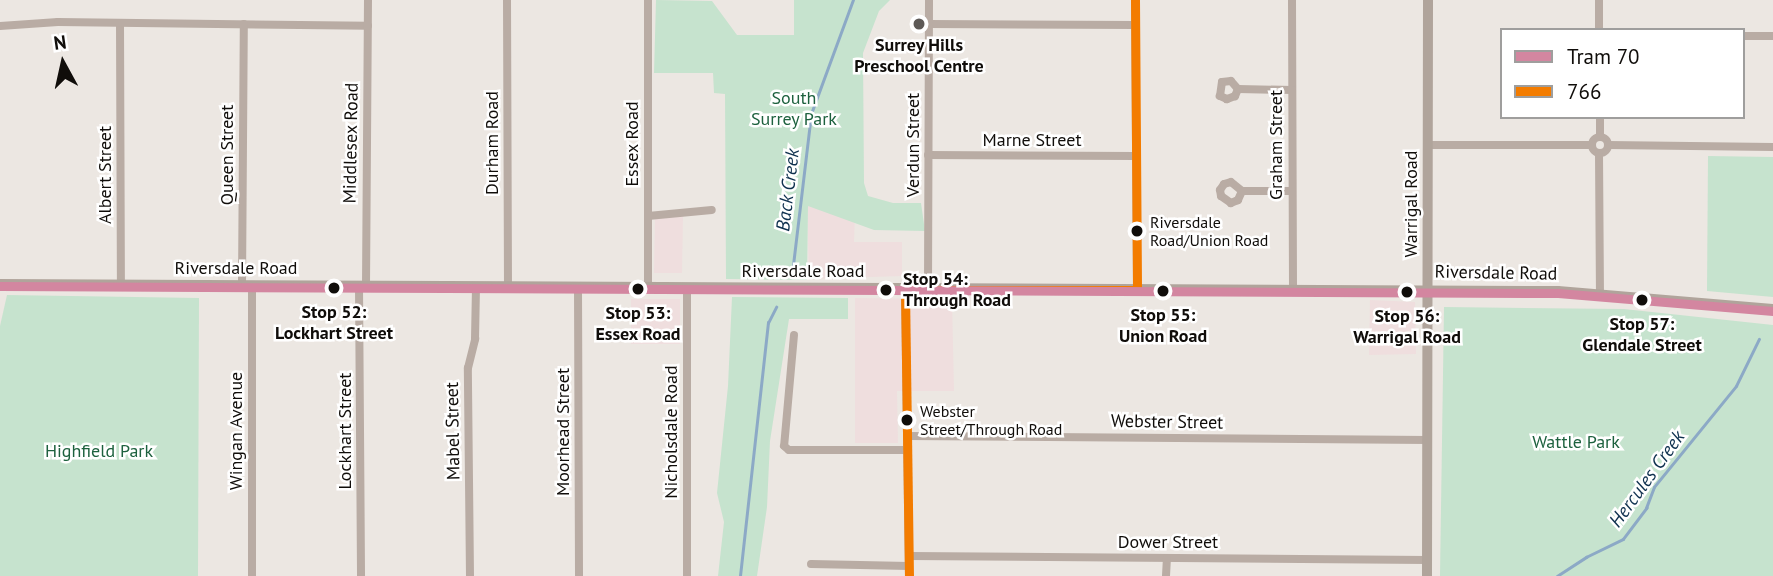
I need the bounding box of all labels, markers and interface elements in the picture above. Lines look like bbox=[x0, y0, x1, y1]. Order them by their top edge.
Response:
marker: Surrey Hills Preschool Centre bbox=[911, 16, 927, 32]
north arrow bbox=[28, 28, 98, 98]
legend bbox=[1500, 28, 1745, 119]
text: N bbox=[52, 29, 68, 55]
place label: Surrey Hills Preschool Centre bbox=[854, 35, 984, 78]
text: Tram 70 bbox=[1567, 43, 1640, 70]
text: 766 bbox=[1567, 78, 1601, 105]
street label: Middlesex Road bbox=[339, 82, 363, 204]
park label: South Surrey Park bbox=[751, 88, 837, 130]
street label: Graham Street bbox=[1265, 90, 1287, 200]
street label: Durham Road bbox=[481, 91, 503, 195]
street label: Verdun Street bbox=[902, 93, 924, 197]
street label: Essex Road bbox=[621, 101, 643, 187]
street label: Queen Street bbox=[216, 105, 238, 205]
street label: Albert Street bbox=[94, 126, 116, 224]
street label: Marne Street bbox=[982, 129, 1082, 151]
water label: Back Creek bbox=[772, 147, 804, 233]
street label: Warrigal Road bbox=[1400, 151, 1422, 257]
place label: Riversdale Road/Union Road bbox=[1150, 212, 1268, 250]
marker: Riversdale Road/Union Road bbox=[1130, 224, 1144, 238]
street label: Riversdale Road bbox=[175, 257, 297, 279]
street label: Riversdale Road bbox=[742, 260, 864, 282]
street label: Riversdale Road bbox=[1434, 261, 1558, 285]
place label: Stop 54: Through Road bbox=[903, 269, 1011, 312]
marker: Stop 52: Lockhart Street bbox=[323, 277, 345, 299]
marker: Stop 53: Essex Road bbox=[627, 278, 649, 300]
marker: Stop 54: Through Road bbox=[875, 279, 897, 301]
marker: Stop 55: Union Road bbox=[1152, 280, 1174, 302]
marker: Stop 56: Warrigal Road bbox=[1396, 281, 1418, 303]
marker: Stop 57: Glendale Street bbox=[1631, 289, 1653, 311]
place label: Stop 52: Lockhart Street bbox=[275, 302, 393, 344]
place label: Stop 53: Essex Road bbox=[595, 303, 681, 346]
place label: Stop 55: Union Road bbox=[1119, 305, 1207, 348]
place label: Stop 56: Warrigal Road bbox=[1353, 306, 1461, 348]
place label: Stop 57: Glendale Street bbox=[1582, 314, 1702, 356]
street label: Nicholsdale Road bbox=[660, 365, 682, 499]
street label: Moorhead Street bbox=[552, 368, 574, 496]
street label: Wingan Avenue bbox=[225, 371, 247, 491]
street label: Lockhart Street bbox=[334, 373, 356, 489]
street label: Mabel Street bbox=[441, 382, 465, 480]
place label: Webster Street/Through Road bbox=[920, 401, 1062, 439]
street label: Webster Street bbox=[1111, 410, 1223, 434]
marker: Webster Street/Through Road bbox=[900, 413, 914, 427]
water label: Hercules Creek bbox=[1604, 426, 1690, 532]
park label: Wattle Park bbox=[1532, 431, 1620, 453]
park label: Highfield Park bbox=[45, 440, 153, 462]
street label: Dower Street bbox=[1118, 531, 1218, 553]

